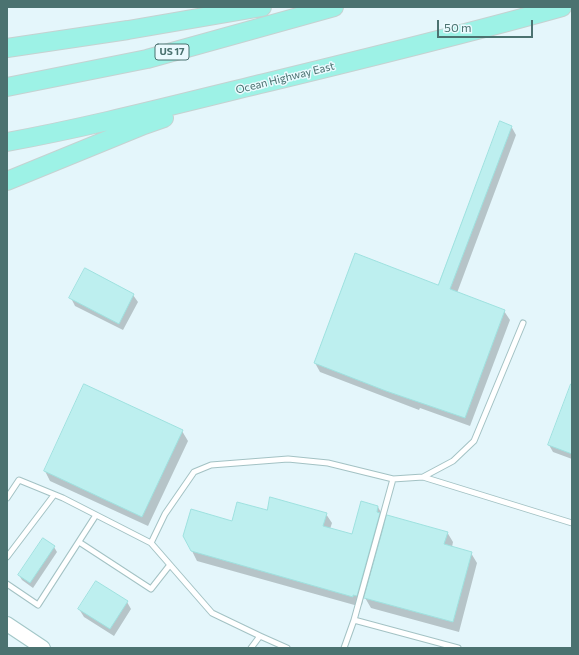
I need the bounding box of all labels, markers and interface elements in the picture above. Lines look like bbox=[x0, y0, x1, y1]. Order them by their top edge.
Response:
scale bar bbox=[439, 12, 535, 38]
text: 50 m bbox=[444, 20, 472, 34]
road number: US 17 bbox=[155, 44, 189, 60]
street label: Ocean Highway East bbox=[234, 59, 336, 97]

